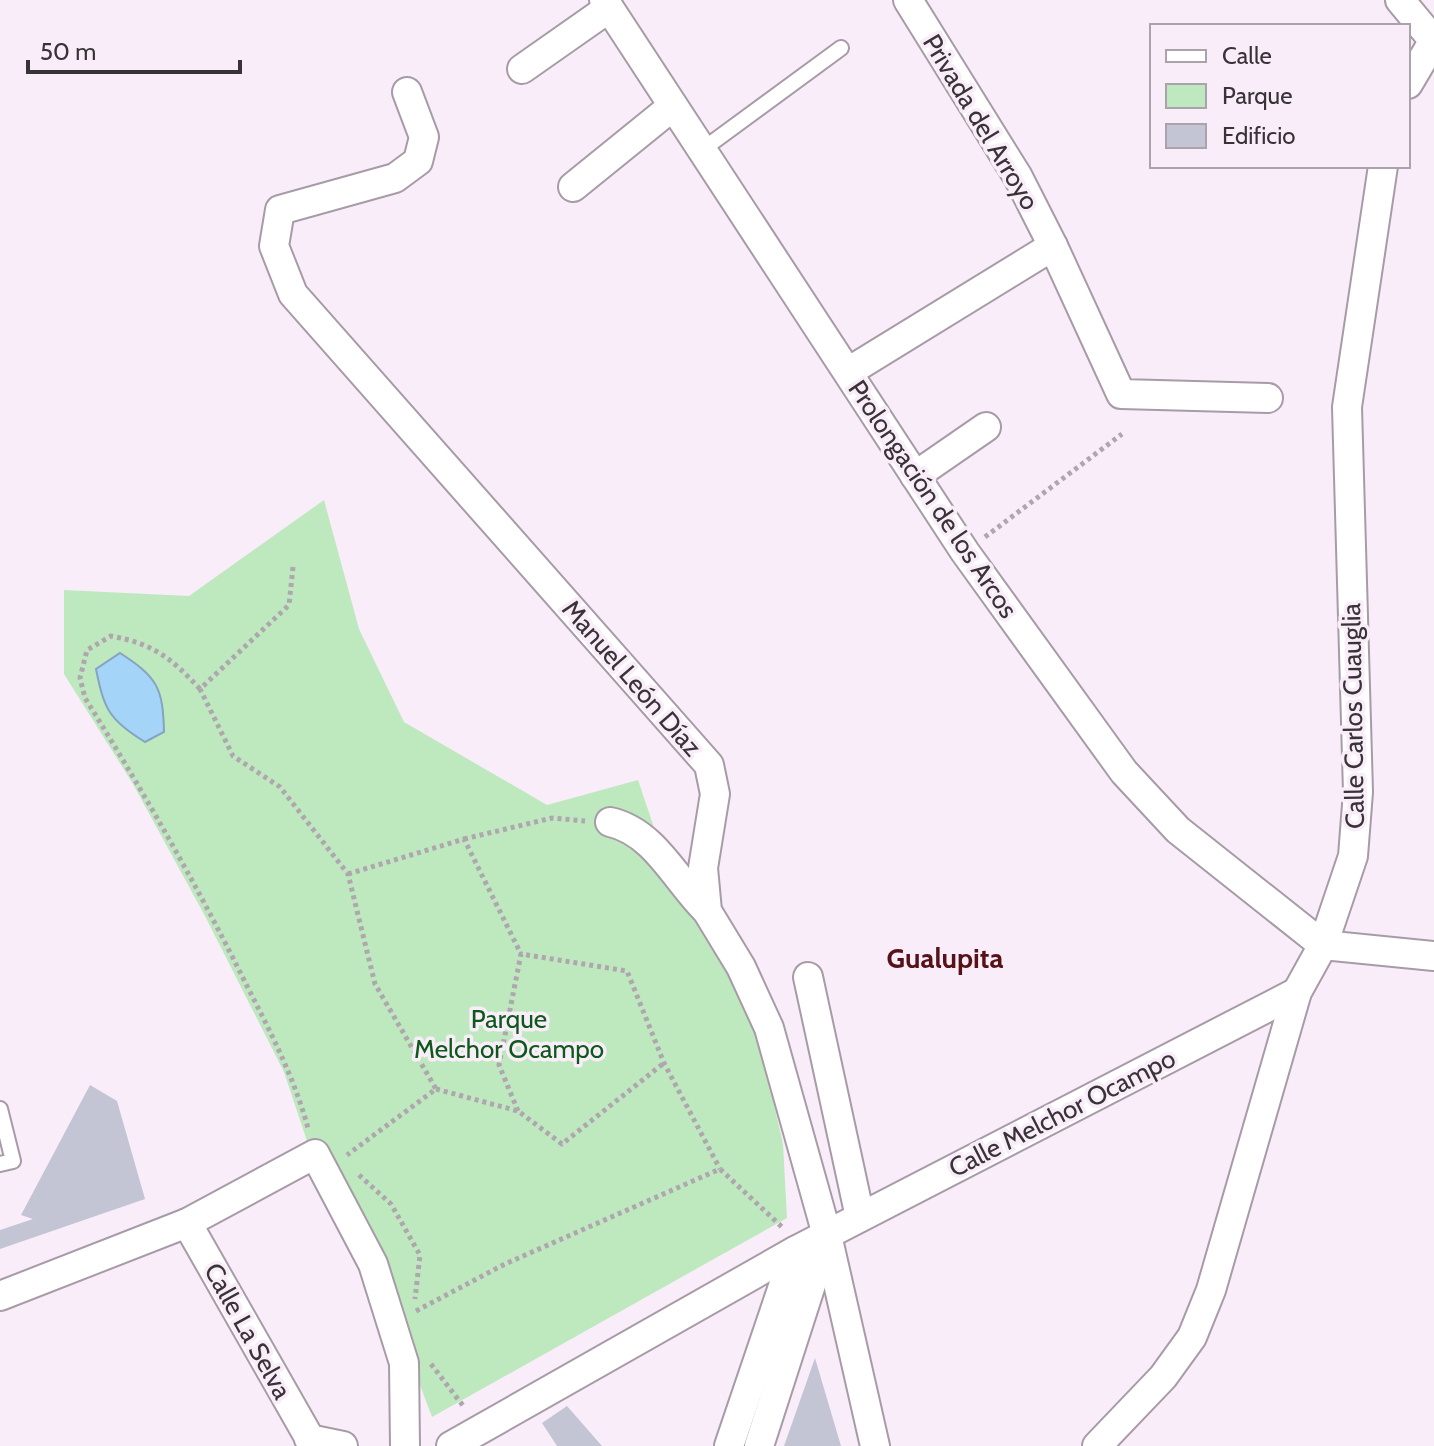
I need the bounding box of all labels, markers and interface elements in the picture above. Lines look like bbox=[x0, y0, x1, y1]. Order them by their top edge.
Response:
scale bar bbox=[28, 24, 240, 74]
legend bbox=[1150, 24, 1410, 168]
street label: Privada del Arroyo bbox=[916, 28, 1046, 216]
text: 50 m bbox=[40, 37, 96, 66]
text: Calle bbox=[1222, 41, 1272, 70]
text: Parque bbox=[1222, 81, 1292, 110]
text: Edificio bbox=[1222, 121, 1296, 150]
street label: Prolongación de los Arcos bbox=[841, 374, 1025, 624]
street label: Manuel León Díaz bbox=[555, 593, 709, 763]
street label: Calle Carlos Cuauglia bbox=[1335, 602, 1371, 829]
district label: Gualupita bbox=[887, 941, 1003, 975]
park label: Parque Melchor Ocampo bbox=[414, 1003, 604, 1065]
street label: Calle Melchor Ocampo bbox=[943, 1042, 1181, 1184]
street label: Calle La Selva bbox=[197, 1257, 299, 1405]

